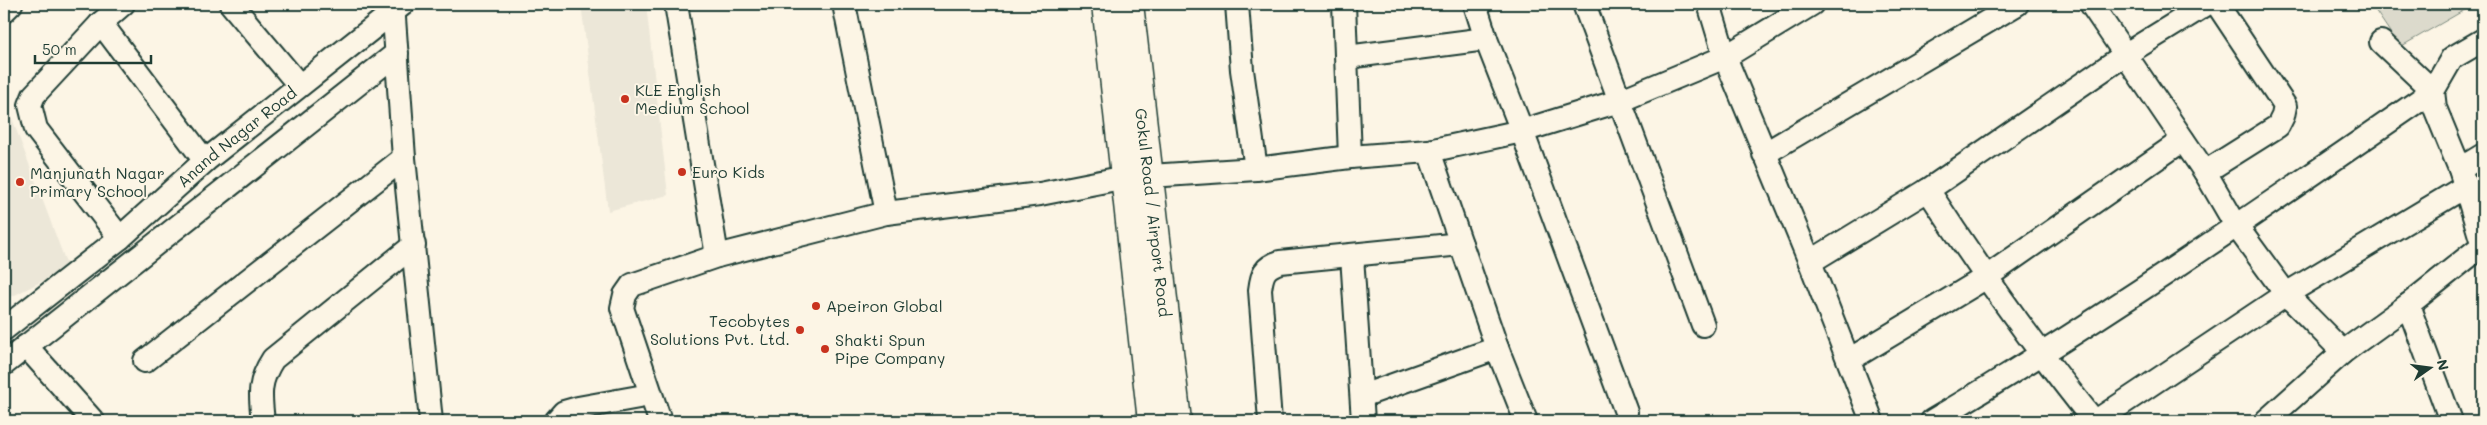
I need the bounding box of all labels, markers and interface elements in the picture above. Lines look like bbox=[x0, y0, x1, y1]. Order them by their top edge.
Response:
scale bar bbox=[35, 32, 151, 64]
text: 50 m bbox=[42, 39, 77, 59]
place label: KLE English Medium School bbox=[635, 79, 750, 118]
street label: Anand Nagar Road bbox=[172, 82, 301, 191]
marker: KLE English Medium School bbox=[619, 93, 631, 105]
street label: Gokul Road / Airport Road bbox=[1131, 107, 1176, 318]
place label: Euro Kids bbox=[692, 161, 765, 182]
place label: Manjunath Nagar Primary School bbox=[30, 162, 165, 201]
marker: Euro Kids bbox=[676, 166, 688, 178]
marker: Manjunath Nagar Primary School bbox=[14, 176, 26, 188]
place label: Apeiron Global bbox=[826, 295, 943, 316]
marker: Apeiron Global bbox=[810, 300, 822, 312]
place label: Tecobytes Solutions Pvt. Ltd. bbox=[650, 310, 790, 349]
marker: Tecobytes Solutions Pvt. Ltd. bbox=[794, 324, 806, 336]
place label: Shakti Spun Pipe Company bbox=[835, 329, 945, 368]
north arrow bbox=[2404, 342, 2454, 392]
marker: Shakti Spun Pipe Company bbox=[819, 343, 831, 355]
text: N bbox=[2433, 357, 2454, 372]

